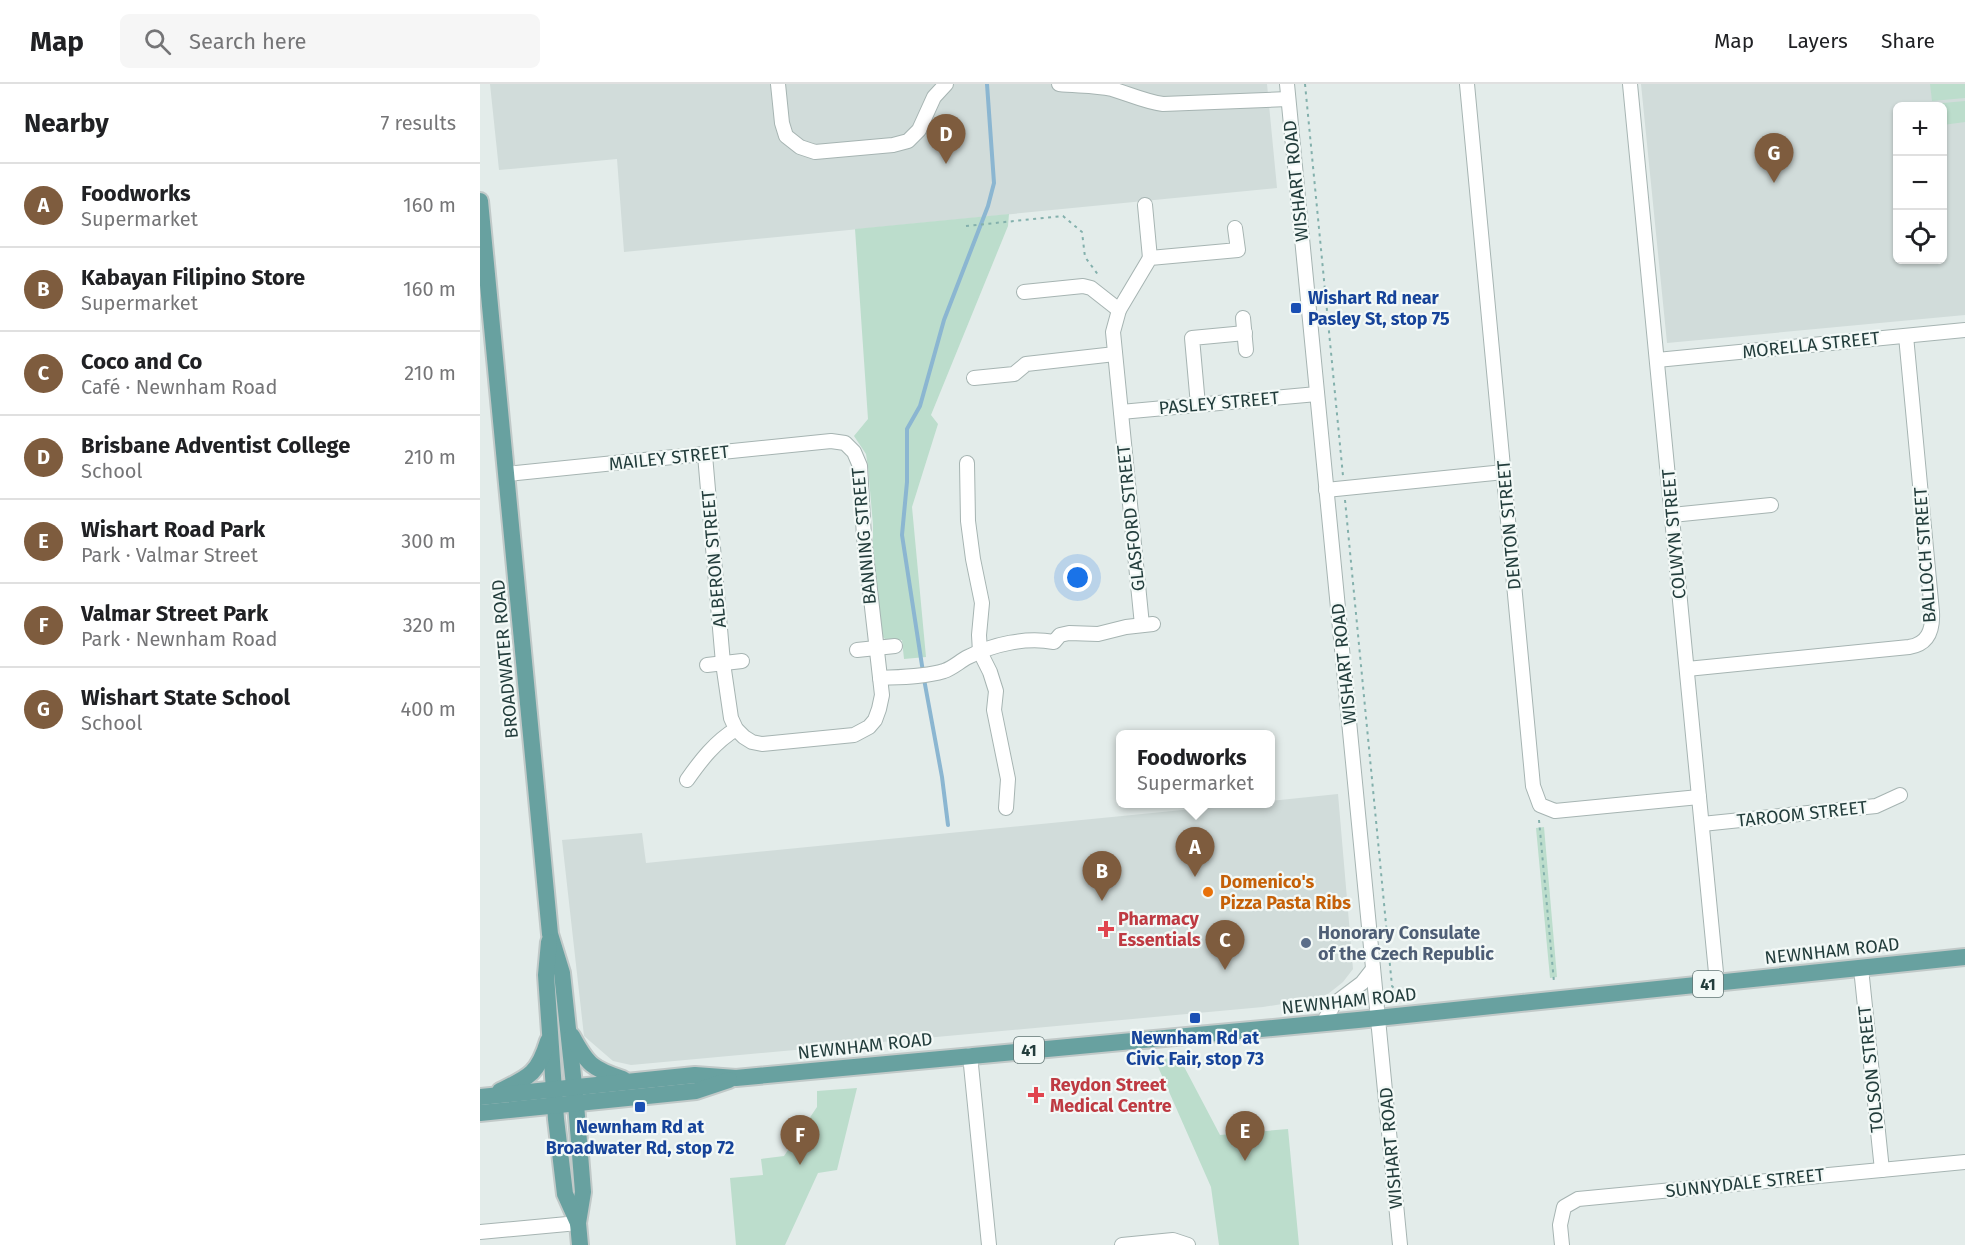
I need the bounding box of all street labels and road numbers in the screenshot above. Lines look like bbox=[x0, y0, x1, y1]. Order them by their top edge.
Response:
street label: WISHART ROAD bbox=[1279, 119, 1313, 243]
street label: MORELLA STREET bbox=[1741, 327, 1881, 363]
street label: PASLEY STREET bbox=[1158, 387, 1281, 419]
street label: MAILEY STREET bbox=[608, 441, 731, 475]
street label: GLASFORD STREET bbox=[1112, 443, 1150, 592]
street label: DENTON STREET bbox=[1492, 459, 1526, 591]
street label: BANNING STREET bbox=[847, 466, 881, 606]
street label: COLWYN STREET bbox=[1657, 467, 1691, 600]
street label: BALLOCH STREET bbox=[1909, 486, 1941, 624]
street label: ALBERON STREET bbox=[697, 488, 731, 629]
street label: BROADWATER ROAD bbox=[487, 579, 523, 739]
street label: WISHART ROAD bbox=[1327, 602, 1361, 726]
street label: TAROOM STREET bbox=[1736, 796, 1869, 832]
street label: NEWNHAM ROAD bbox=[1764, 933, 1900, 969]
road number: 41 bbox=[1693, 971, 1723, 997]
street label: NEWNHAM ROAD bbox=[1281, 983, 1417, 1019]
street label: TOLSON STREET bbox=[1853, 1004, 1889, 1133]
street label: NEWNHAM ROAD bbox=[797, 1028, 933, 1064]
road number: 41 bbox=[1014, 1037, 1044, 1063]
street label: WISHART ROAD bbox=[1375, 1086, 1407, 1210]
street label: SUNNYDALE STREET bbox=[1665, 1164, 1826, 1202]

